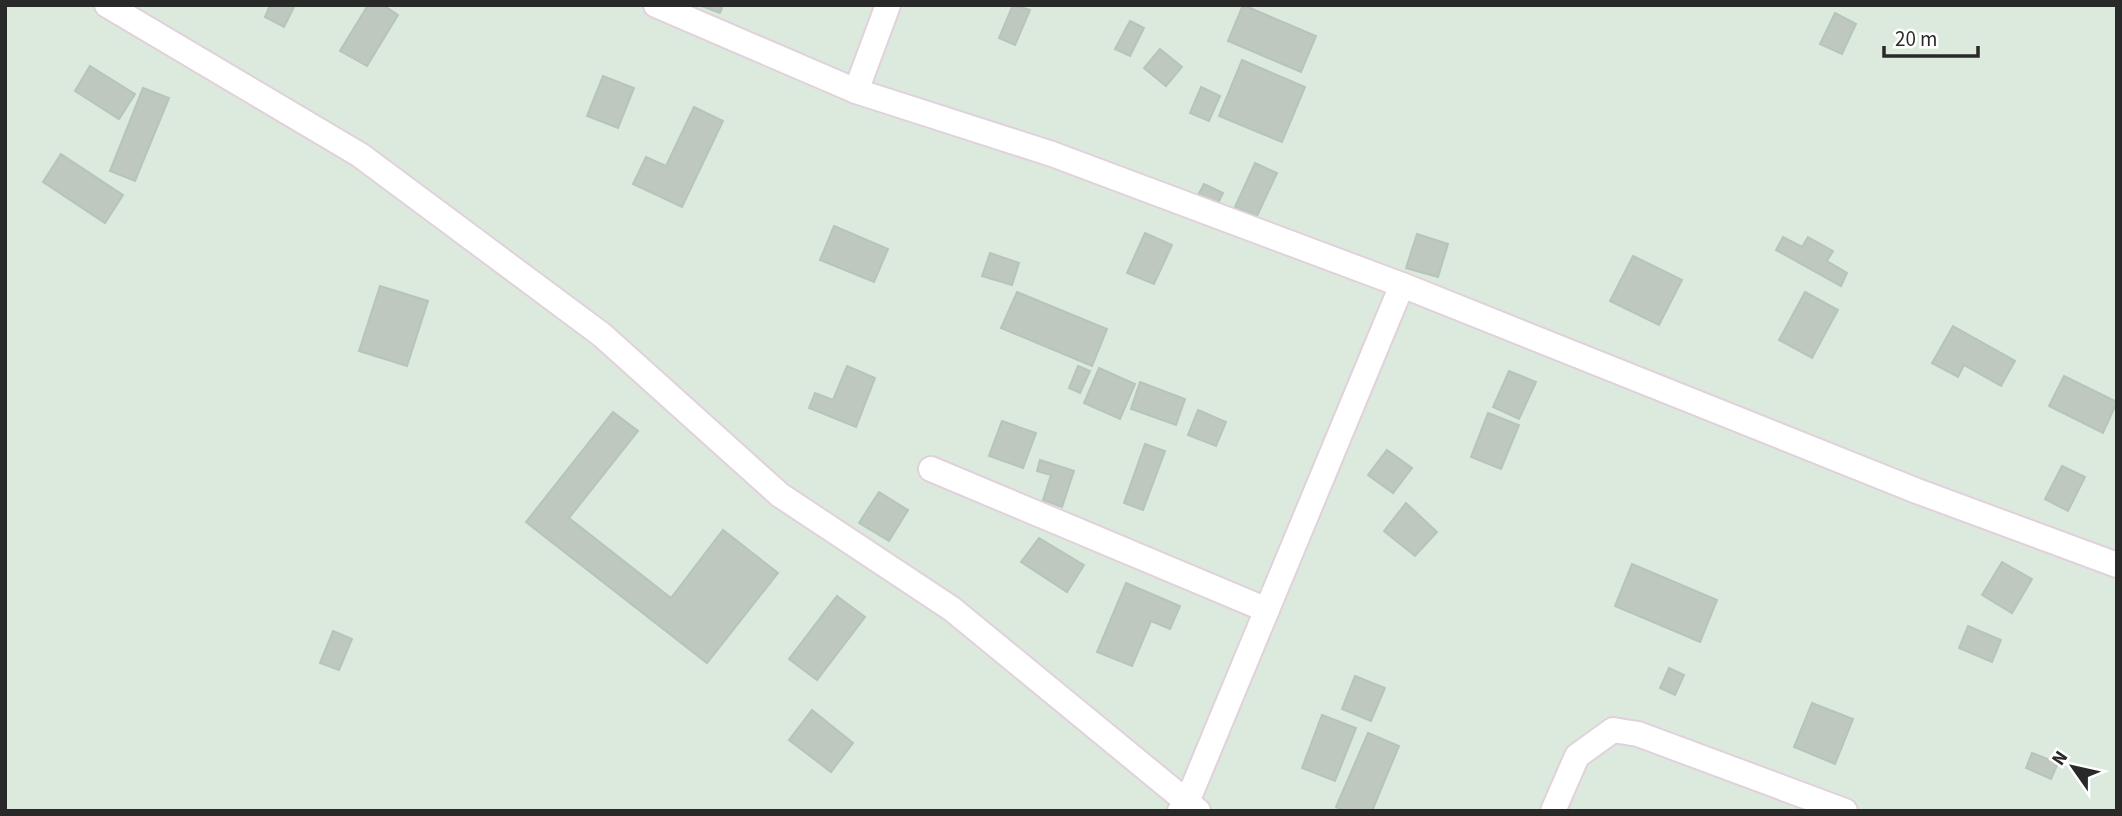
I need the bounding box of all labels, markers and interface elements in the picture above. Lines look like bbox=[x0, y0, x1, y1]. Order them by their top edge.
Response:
scale bar bbox=[1884, 14, 1979, 58]
text: 20 m bbox=[1895, 24, 1937, 54]
north arrow bbox=[2038, 732, 2108, 802]
text: N bbox=[2045, 746, 2075, 771]

